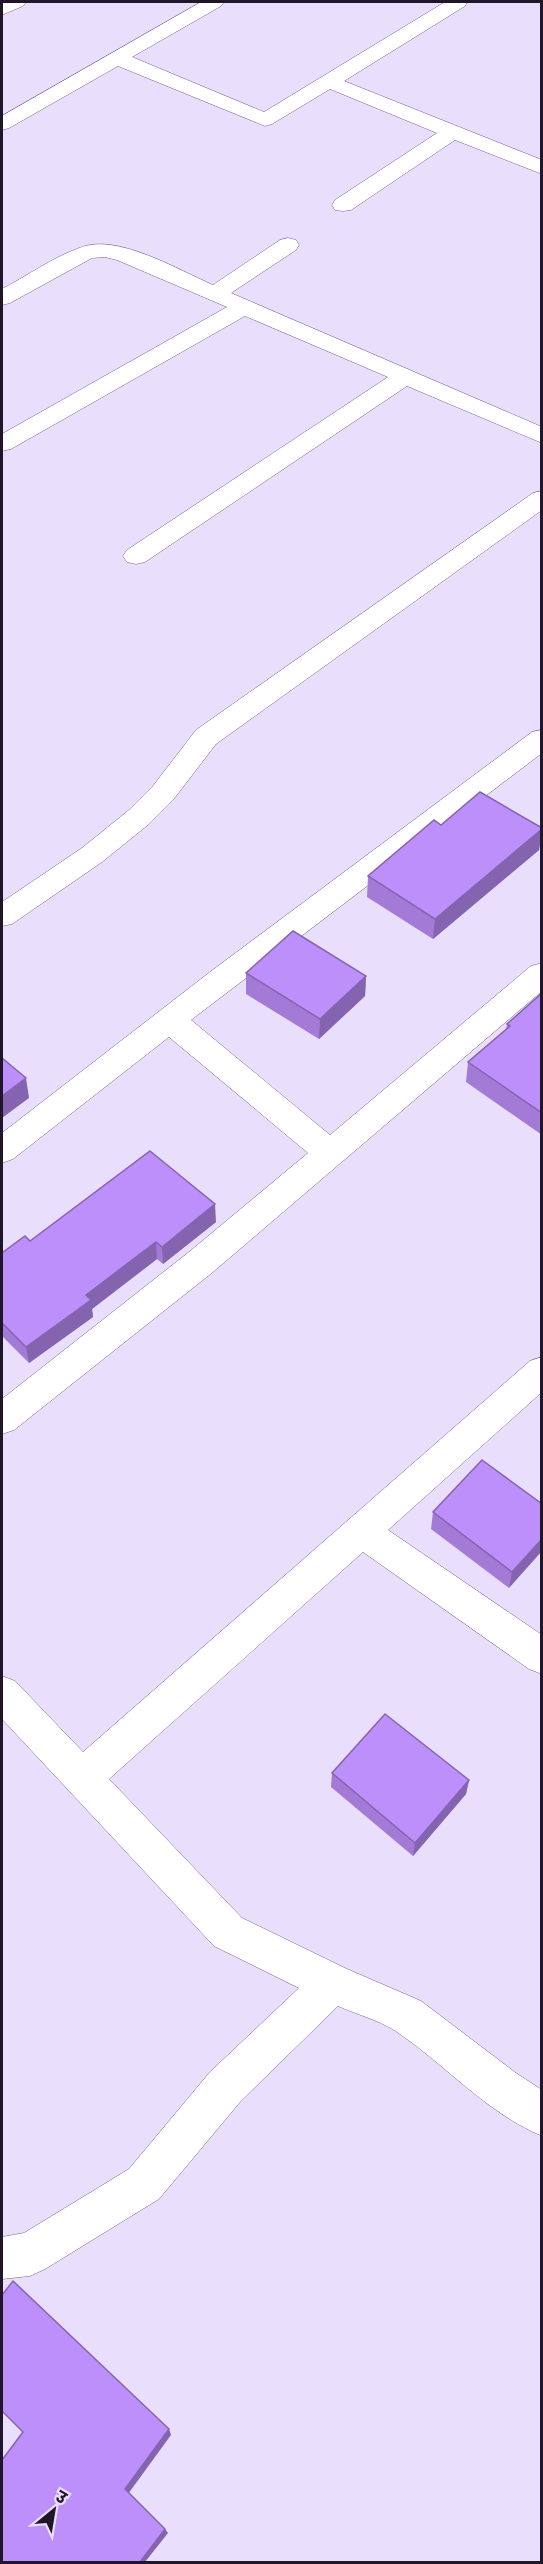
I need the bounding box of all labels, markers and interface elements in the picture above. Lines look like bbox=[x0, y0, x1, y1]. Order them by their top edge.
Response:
north arrow bbox=[24, 2480, 84, 2540]
text: उ bbox=[51, 2485, 72, 2510]

